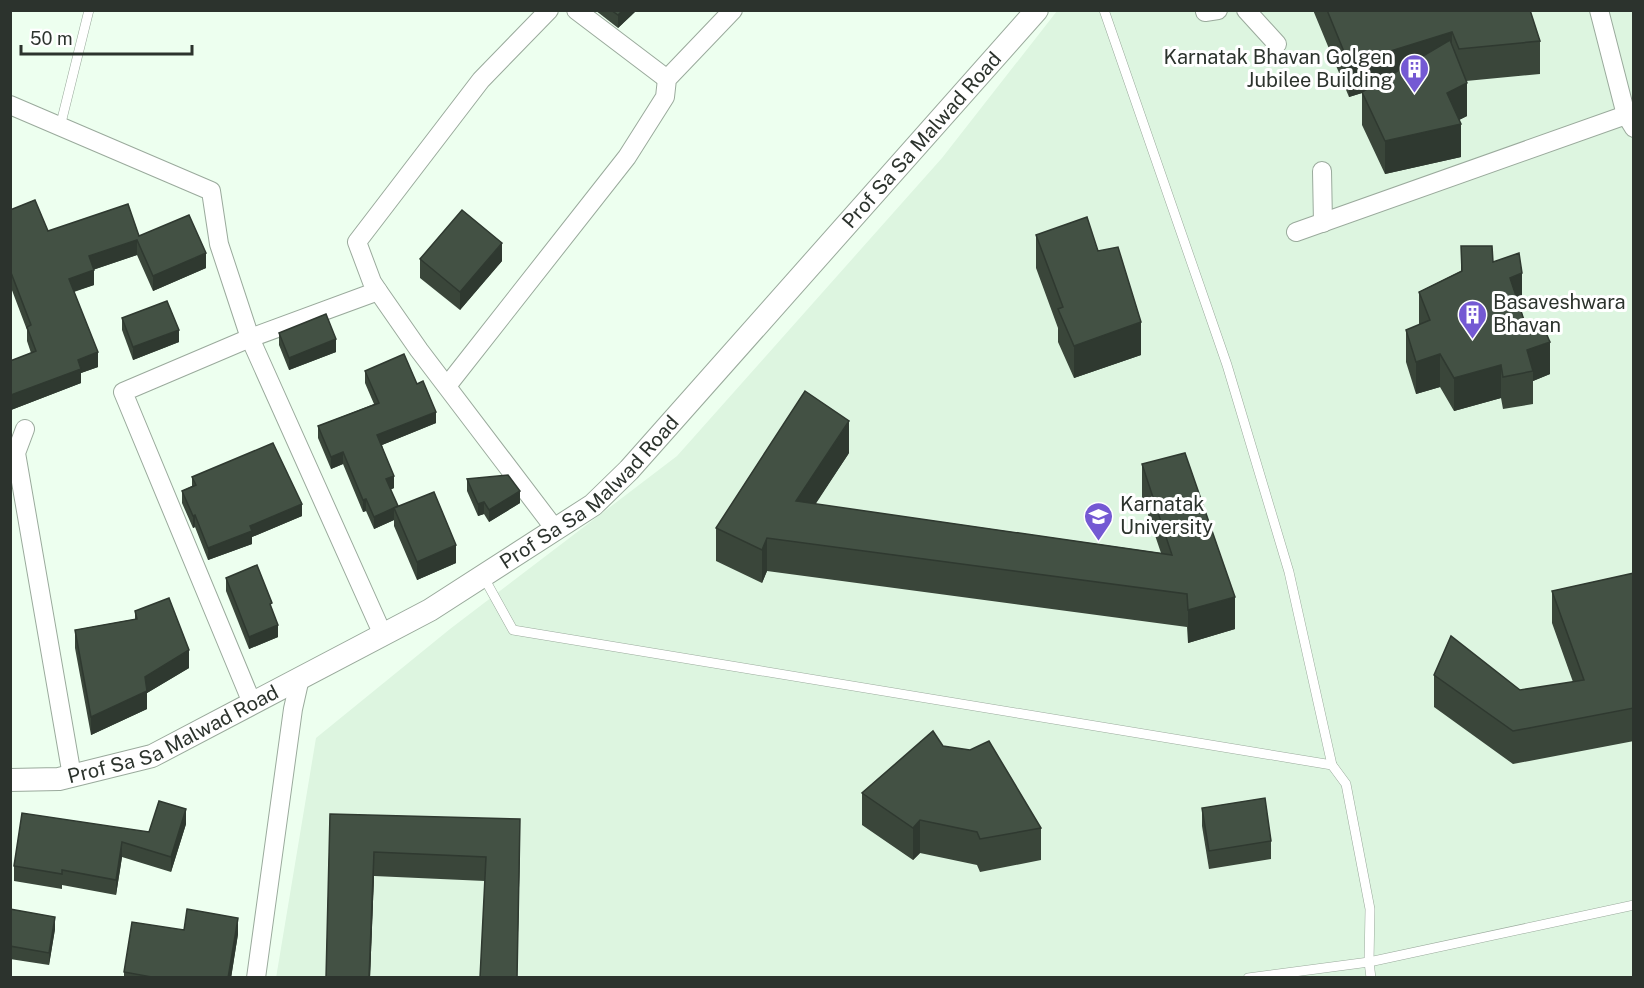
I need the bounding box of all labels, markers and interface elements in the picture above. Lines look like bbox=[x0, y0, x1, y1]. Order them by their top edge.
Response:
scale bar bbox=[21, 18, 192, 56]
text: 50 m bbox=[30, 28, 73, 49]
place label: Karnatak Bhavan Golgen Jubilee Building bbox=[1163, 45, 1393, 92]
street label: Prof Sa Sa Malwad Road bbox=[837, 47, 1006, 233]
building icon: Karnatak Bhavan Golgen Jubilee Building bbox=[1398, 52, 1430, 94]
place label: Basaveshwara Bhavan bbox=[1493, 290, 1626, 337]
building icon: Basaveshwara Bhavan bbox=[1456, 298, 1488, 340]
street label: Prof Sa Sa Malwad Road bbox=[495, 410, 684, 574]
place label: Karnatak University bbox=[1120, 492, 1213, 539]
school or university icon: Karnatak University bbox=[1083, 500, 1115, 542]
street label: Prof Sa Sa Malwad Road bbox=[65, 680, 282, 788]

